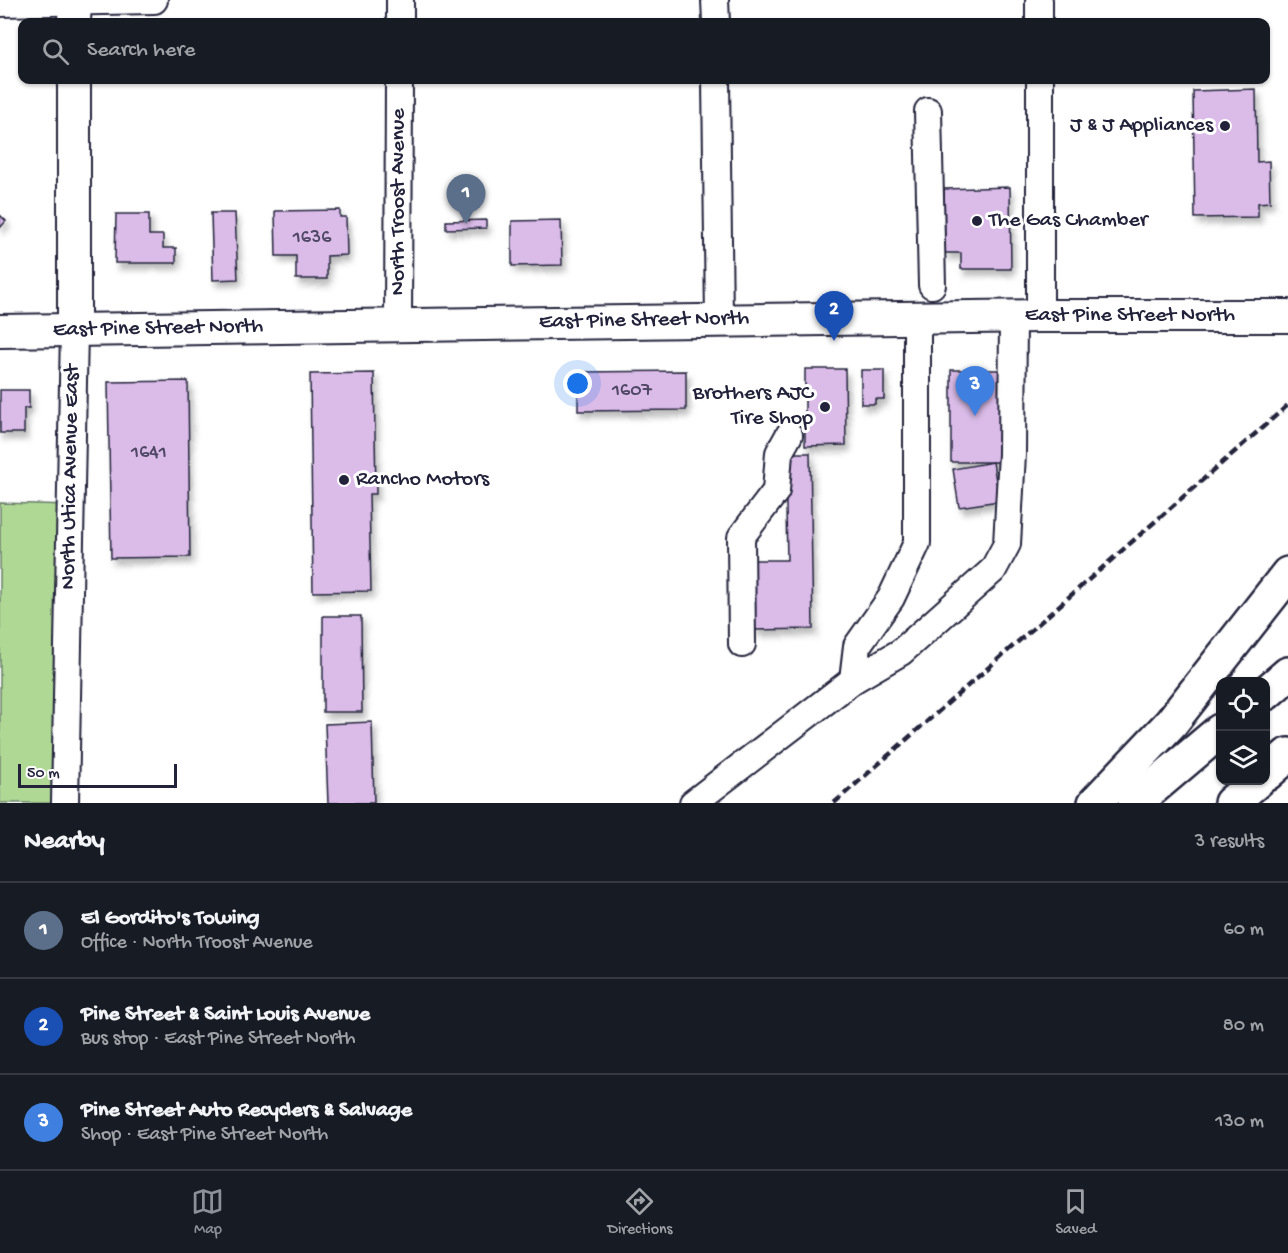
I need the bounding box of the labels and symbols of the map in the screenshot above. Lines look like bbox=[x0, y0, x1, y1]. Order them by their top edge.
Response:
street label: North Troost Avenue bbox=[386, 108, 412, 296]
place label: J & J Appliances bbox=[1070, 113, 1214, 139]
marker: J & J Appliances bbox=[1218, 119, 1232, 133]
pin: 1 bbox=[446, 174, 486, 224]
place label: The Gas Chamber bbox=[987, 208, 1150, 234]
marker: The Gas Chamber bbox=[970, 214, 984, 228]
house number: 1636 bbox=[292, 227, 332, 250]
pin: 2 bbox=[814, 292, 854, 341]
street label: East Pine Street North bbox=[1025, 303, 1235, 329]
street label: East Pine Street North bbox=[539, 306, 750, 336]
street label: East Pine Street North bbox=[53, 314, 264, 344]
street label: North Utica Avenue East bbox=[56, 362, 86, 590]
pin: 3 bbox=[956, 366, 994, 416]
your location bbox=[563, 369, 592, 398]
house number: 1607 bbox=[611, 380, 653, 403]
place label: Brothers AJC Tire Shop bbox=[692, 381, 815, 432]
marker: Brothers AJC Tire Shop bbox=[818, 400, 832, 414]
house number: 1641 bbox=[130, 442, 167, 465]
place label: Rancho Motors bbox=[356, 467, 490, 493]
marker: Rancho Motors bbox=[337, 473, 351, 487]
scale bar bbox=[18, 761, 177, 788]

